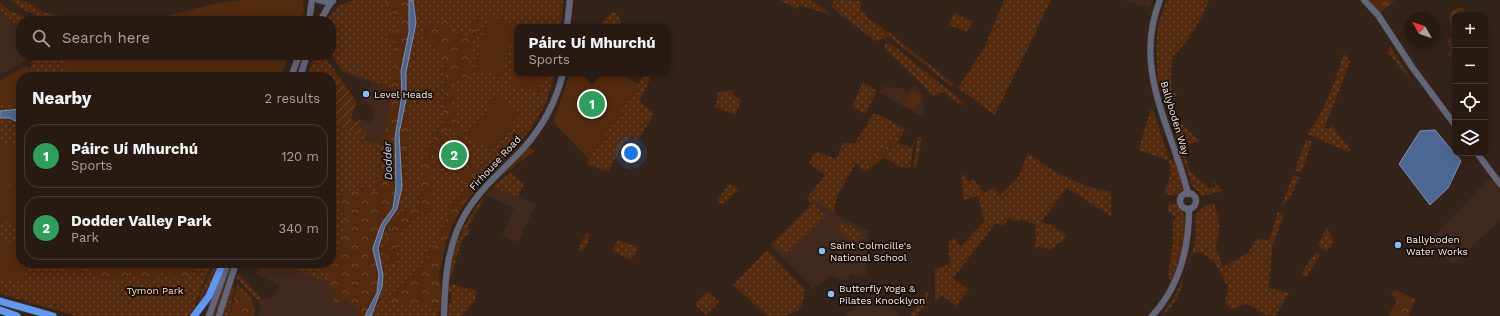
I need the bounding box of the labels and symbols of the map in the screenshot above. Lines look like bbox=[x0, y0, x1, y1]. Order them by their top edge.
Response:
north arrow bbox=[1404, 12, 1440, 48]
street label: Ballyboden Way bbox=[1159, 80, 1192, 157]
marker: Level Heads bbox=[361, 89, 371, 99]
place label: Level Heads bbox=[374, 89, 433, 100]
pin: 1 bbox=[579, 89, 605, 119]
street label: Firhouse Road bbox=[467, 134, 523, 192]
pin: 2 bbox=[441, 140, 467, 170]
water label: Dodder bbox=[381, 141, 395, 180]
your location bbox=[621, 143, 641, 163]
place label: Ballyboden Water Works bbox=[1406, 234, 1468, 257]
place label: Saint Colmcille's National School bbox=[830, 240, 911, 263]
marker: Ballyboden Water Works bbox=[1393, 240, 1403, 250]
marker: Saint Colmcille's National School bbox=[817, 246, 827, 256]
place label: Butterfly Yoga & Pilates Knocklyon bbox=[839, 283, 925, 306]
park label: Tymon Park bbox=[126, 285, 184, 296]
marker: Butterfly Yoga & Pilates Knocklyon bbox=[826, 289, 836, 299]

